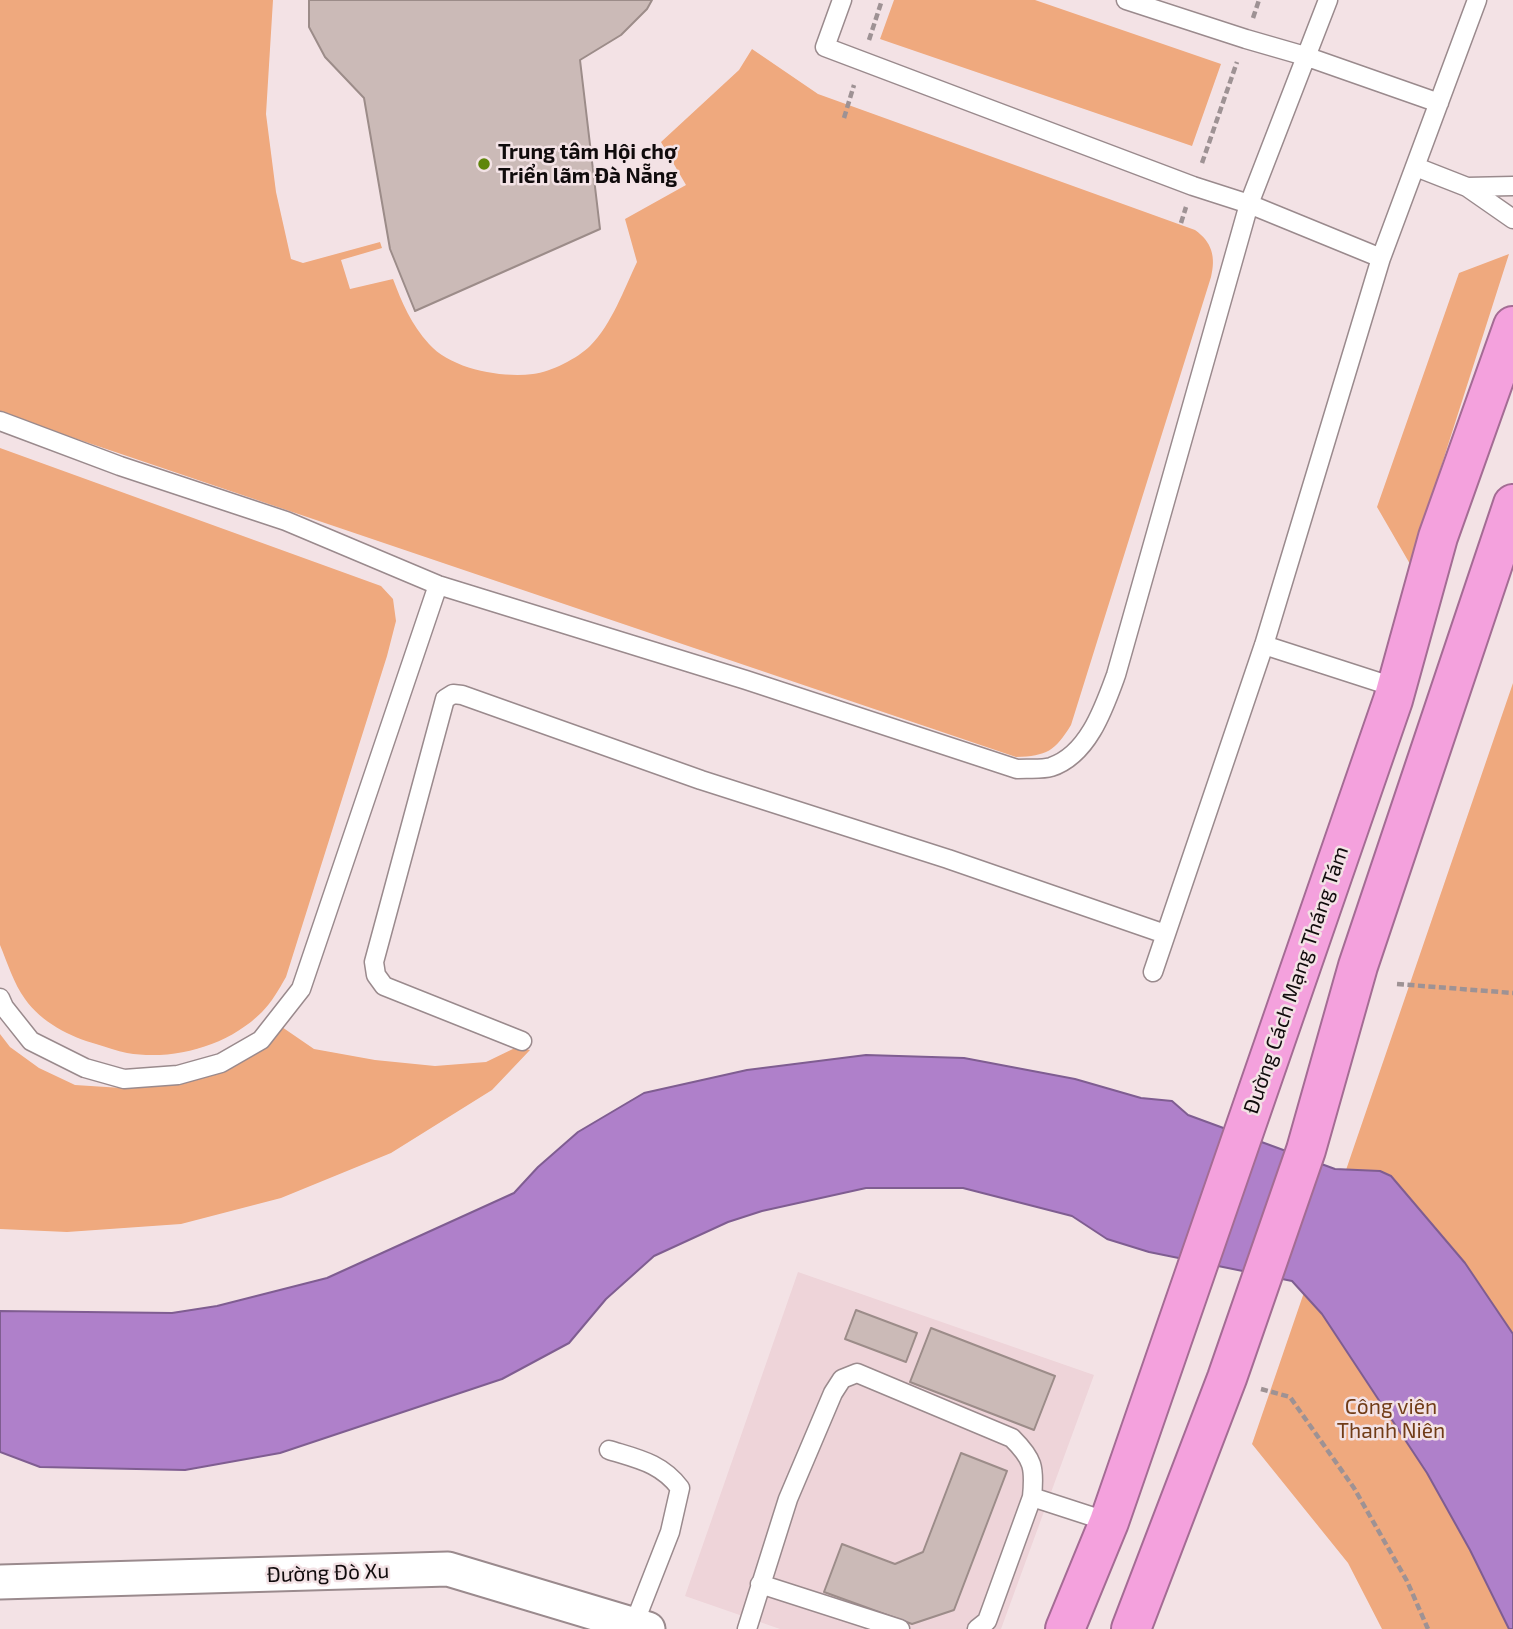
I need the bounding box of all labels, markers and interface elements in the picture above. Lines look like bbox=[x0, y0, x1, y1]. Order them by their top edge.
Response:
place label: Trung tâm Hội chợ Triển lãm Đà Nẵng bbox=[498, 139, 678, 189]
marker: Trung tâm Hội chợ Triển lãm Đà Nẵng bbox=[476, 156, 492, 172]
street label: Đường Cách Mạng Tháng Tám bbox=[1238, 843, 1354, 1117]
park label: Công viên Thanh Niên bbox=[1337, 1394, 1445, 1444]
street label: Đường Đò Xu bbox=[266, 1558, 390, 1588]

